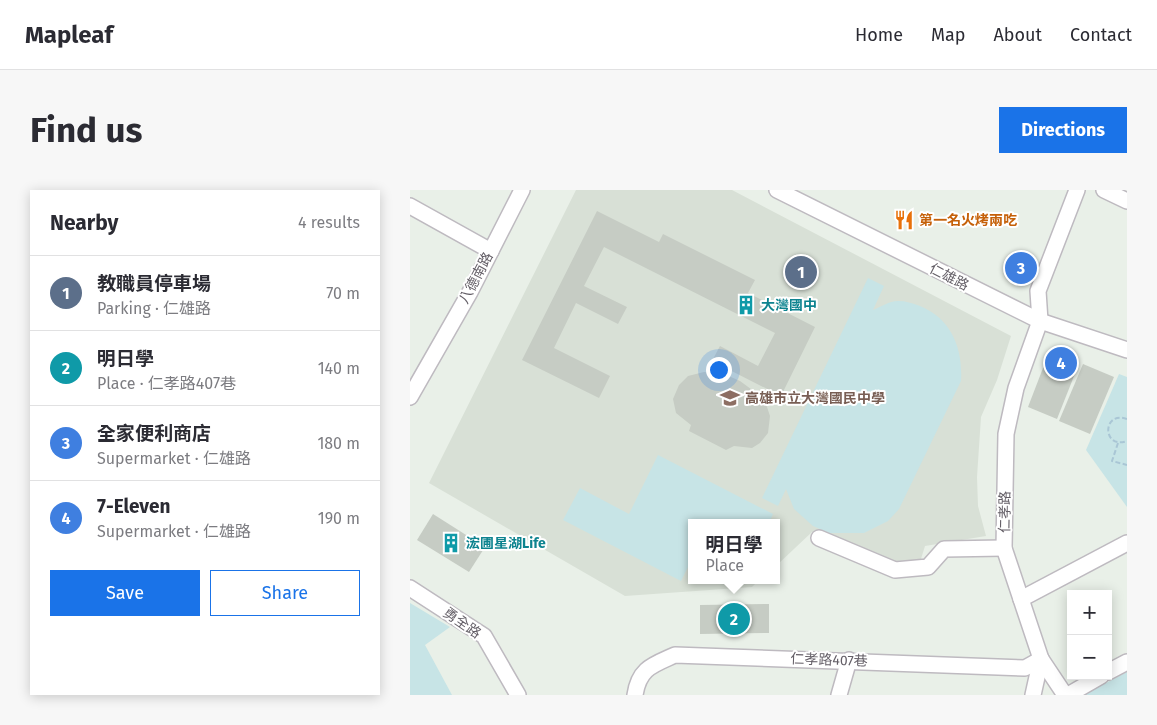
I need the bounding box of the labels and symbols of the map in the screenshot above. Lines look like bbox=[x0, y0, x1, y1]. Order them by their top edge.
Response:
restaurant icon: 第一名火烤兩吃 bbox=[893, 209, 915, 231]
place label: 第一名火烤兩吃 bbox=[919, 212, 1017, 229]
street label: 八德南路 bbox=[455, 249, 497, 307]
pin: 3 bbox=[1005, 249, 1037, 287]
pin: 1 bbox=[785, 253, 817, 291]
street label: 仁雄路 bbox=[926, 260, 972, 294]
building icon: 大灣國中 bbox=[735, 294, 757, 316]
place label: 大灣國中 bbox=[761, 297, 817, 314]
pin: 4 bbox=[1045, 344, 1077, 382]
your location bbox=[706, 357, 732, 383]
school or university icon: 高雄市立大灣國民中學 bbox=[719, 387, 741, 409]
place label: 高雄市立大灣國民中學 bbox=[745, 390, 885, 407]
street label: 仁孝路 bbox=[996, 491, 1014, 533]
building icon: 浤圃星湖Life bbox=[440, 532, 462, 554]
place label: 浤圃星湖Life bbox=[466, 535, 546, 552]
pin: 2 bbox=[718, 600, 750, 638]
street label: 勇全路 bbox=[440, 604, 484, 642]
street label: 仁孝路407巷 bbox=[790, 650, 868, 670]

